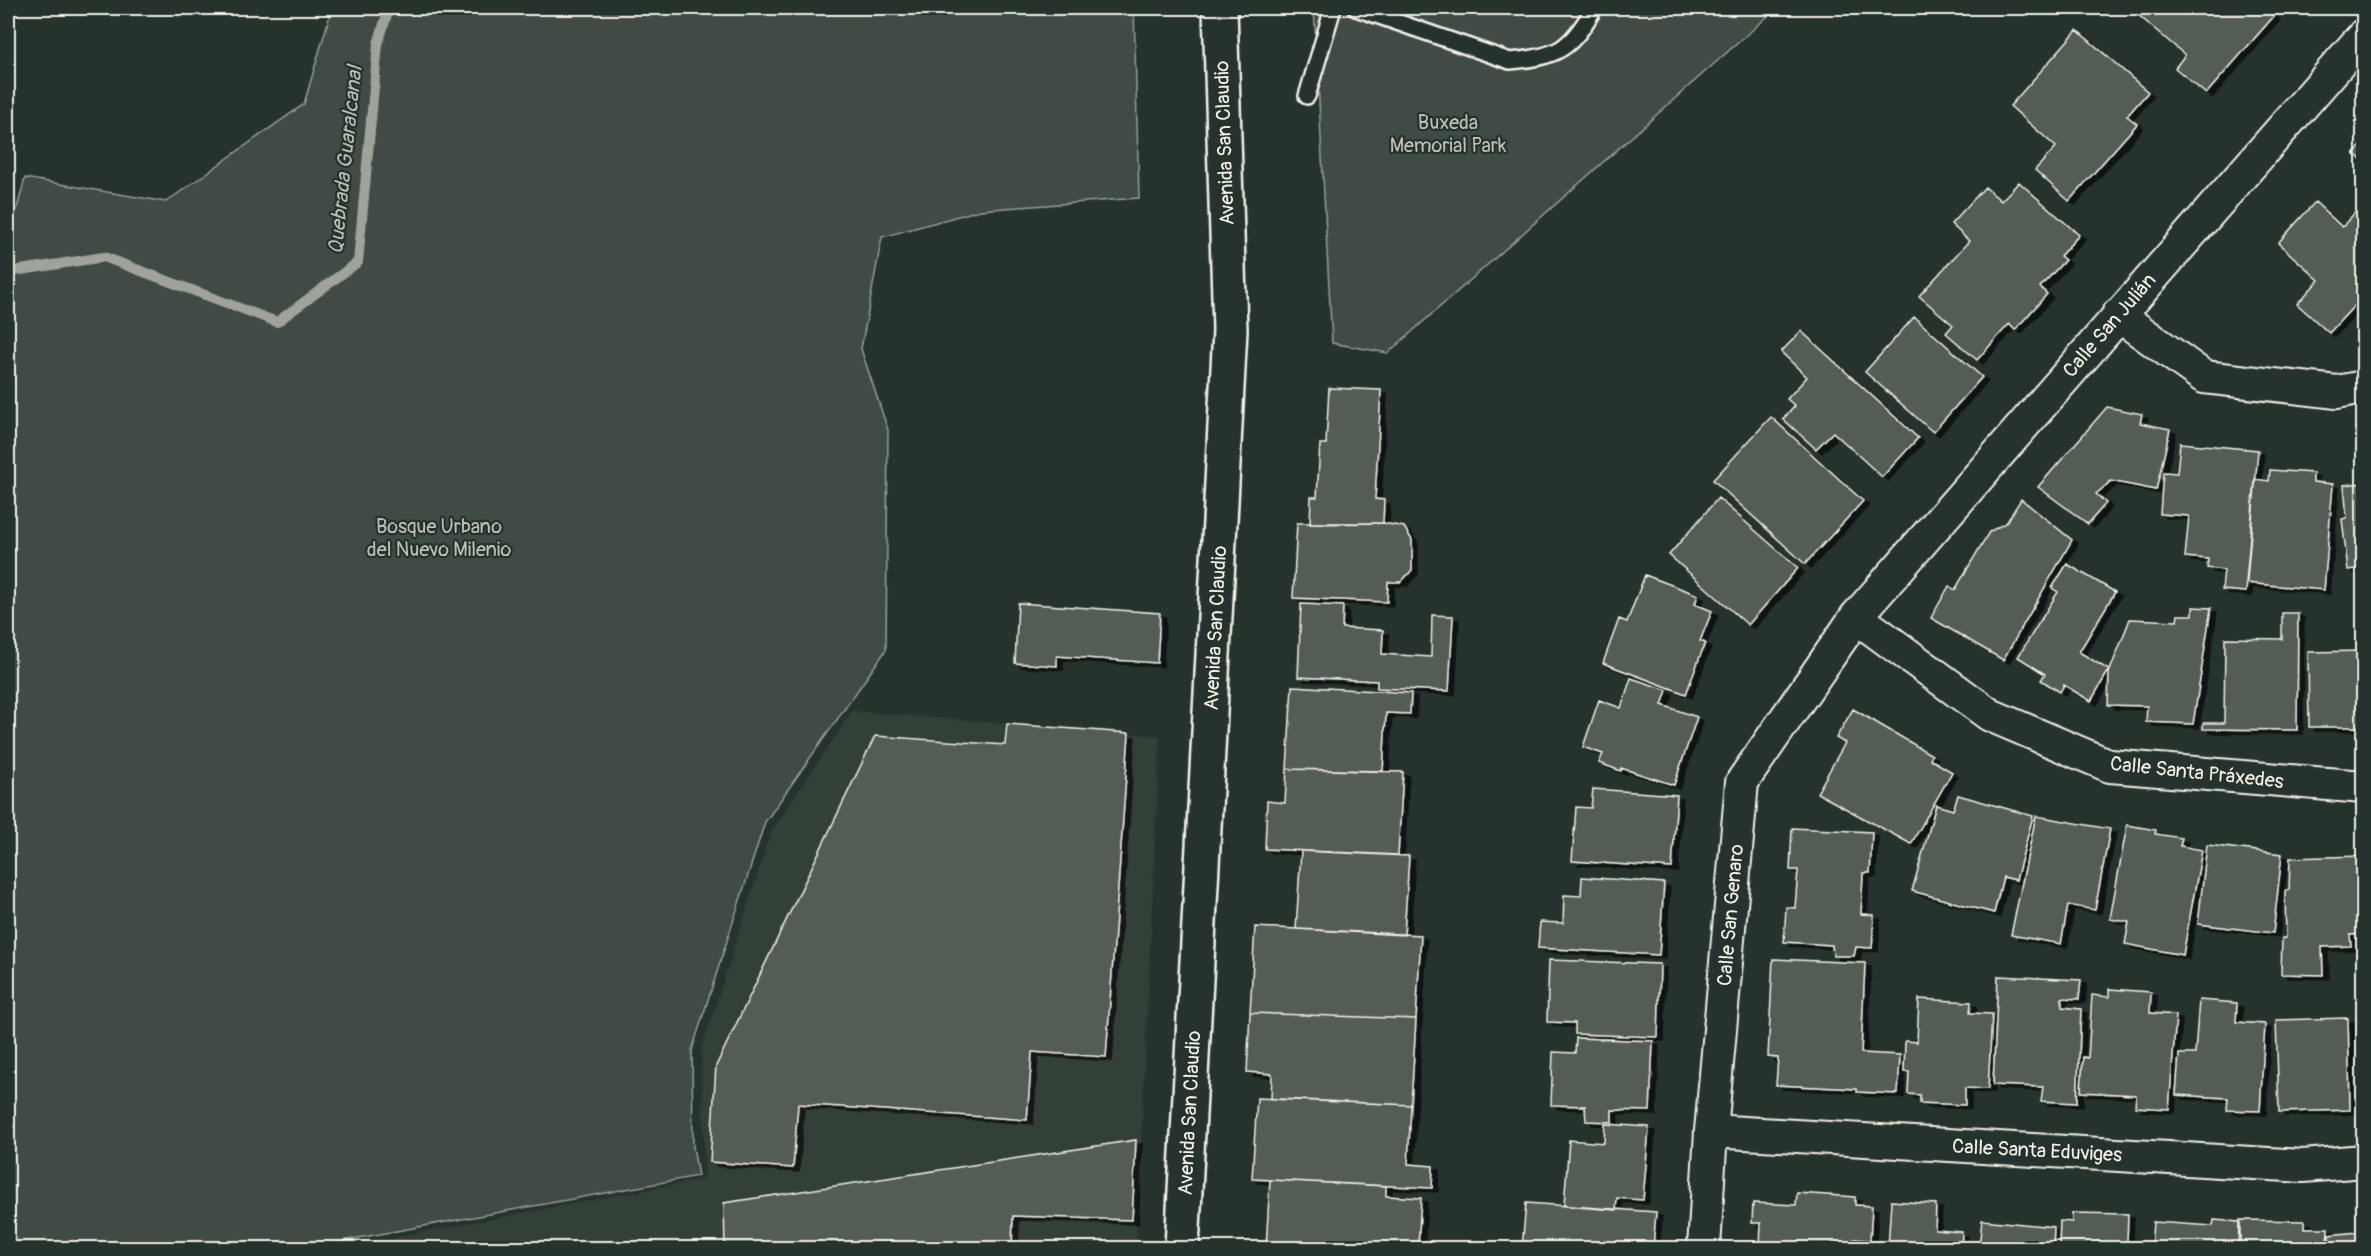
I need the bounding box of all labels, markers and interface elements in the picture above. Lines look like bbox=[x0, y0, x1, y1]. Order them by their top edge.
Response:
street label: Avenida San Claudio bbox=[1209, 60, 1240, 226]
water label: Quebrada Guaralcanal bbox=[322, 63, 369, 255]
park label: Buxeda Memorial Park bbox=[1390, 110, 1507, 158]
street label: Calle San Julián bbox=[2057, 268, 2161, 383]
park label: Bosque Urbano del Nuevo Milenio bbox=[367, 514, 511, 562]
street label: Avenida San Claudio bbox=[1199, 545, 1232, 711]
street label: Calle Santa Práxedes bbox=[2109, 751, 2285, 794]
street label: Calle San Genaro bbox=[1712, 843, 1749, 987]
street label: Avenida San Claudio bbox=[1173, 1030, 1206, 1196]
street label: Calle Santa Eduviges bbox=[1951, 1134, 2123, 1167]

